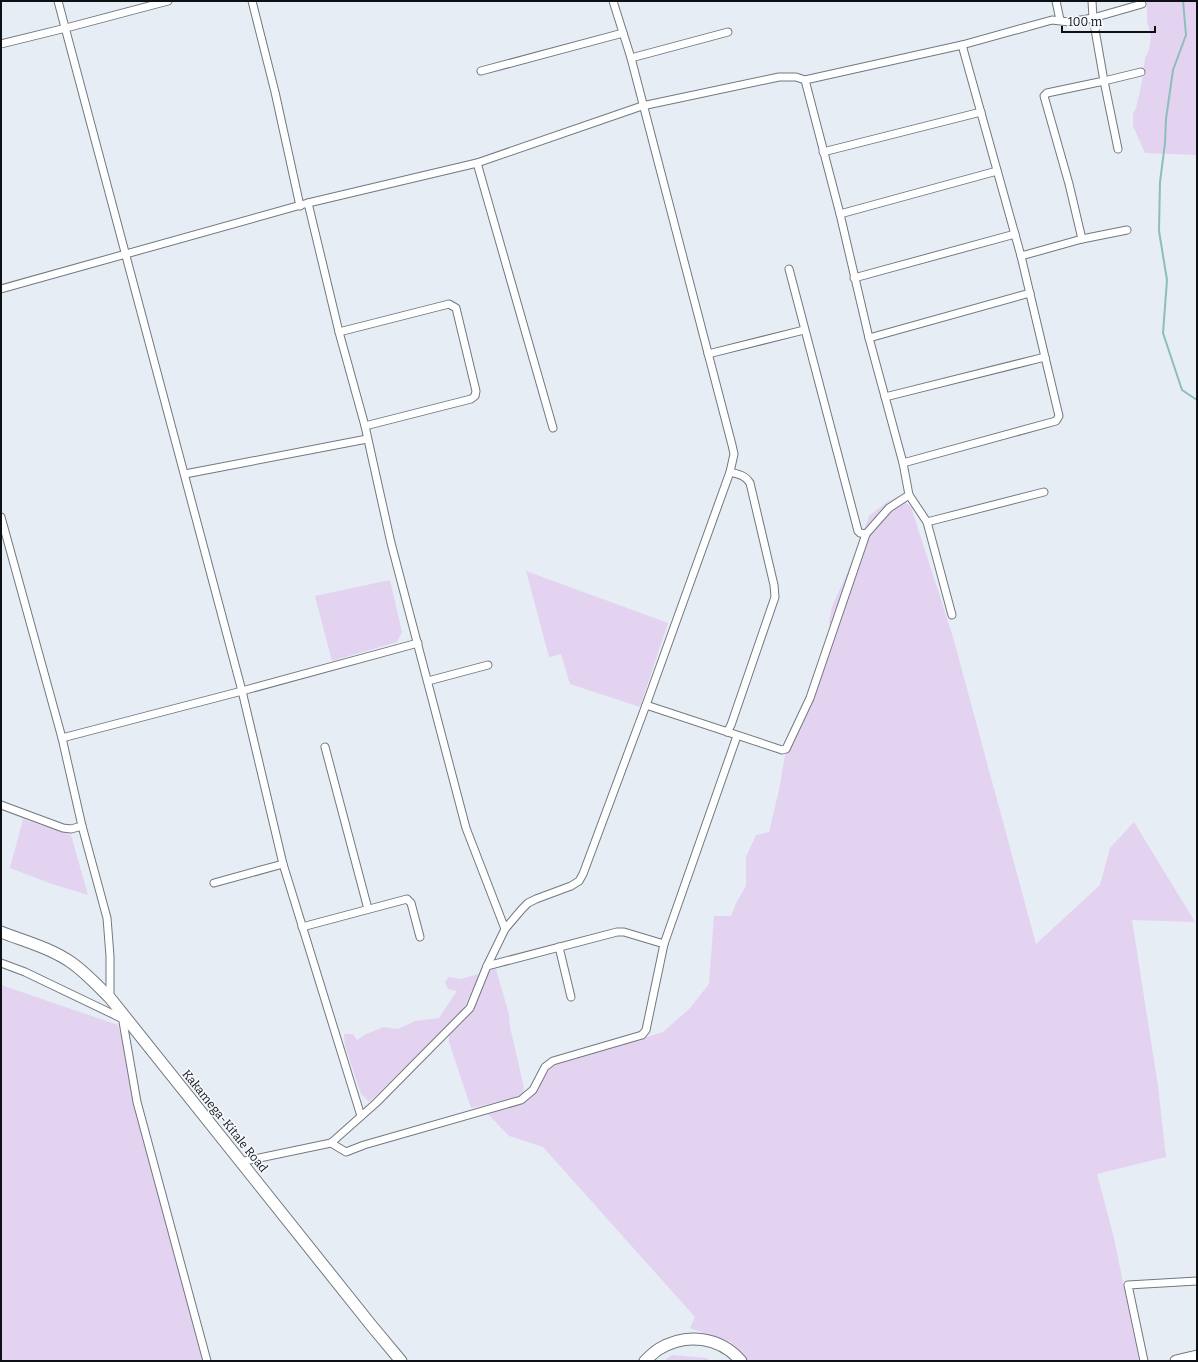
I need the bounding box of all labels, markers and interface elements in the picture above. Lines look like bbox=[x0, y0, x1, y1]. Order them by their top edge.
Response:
scale bar bbox=[1062, 8, 1155, 34]
text: 100 m bbox=[1068, 15, 1103, 29]
street label: Kakamega-Kitale Road bbox=[179, 1067, 271, 1175]

